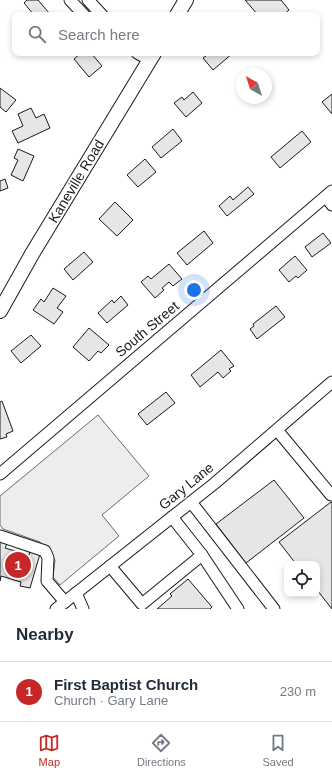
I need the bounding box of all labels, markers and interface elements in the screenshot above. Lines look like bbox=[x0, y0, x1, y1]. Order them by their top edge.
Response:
search box bbox=[12, 12, 320, 56]
icon: search bbox=[26, 23, 48, 45]
text: Search here bbox=[58, 26, 140, 43]
north arrow bbox=[236, 68, 272, 104]
street label: Kaneville Road bbox=[45, 137, 107, 225]
your location bbox=[184, 280, 204, 300]
street label: South Street bbox=[112, 298, 182, 360]
street label: Gary Lane bbox=[156, 459, 217, 513]
pin: 1 bbox=[5, 550, 31, 580]
map controls bbox=[284, 561, 320, 597]
button: locate bbox=[284, 561, 320, 597]
text: Nearby bbox=[16, 625, 74, 644]
text: First Baptist Church bbox=[54, 676, 198, 693]
text: 1 bbox=[25, 684, 33, 699]
text: 230 m bbox=[280, 684, 316, 699]
text: Church · Gary Lane bbox=[54, 693, 168, 708]
tab: Map bbox=[38, 732, 60, 768]
tab: Directions bbox=[137, 732, 186, 768]
tab: Saved bbox=[262, 732, 294, 768]

